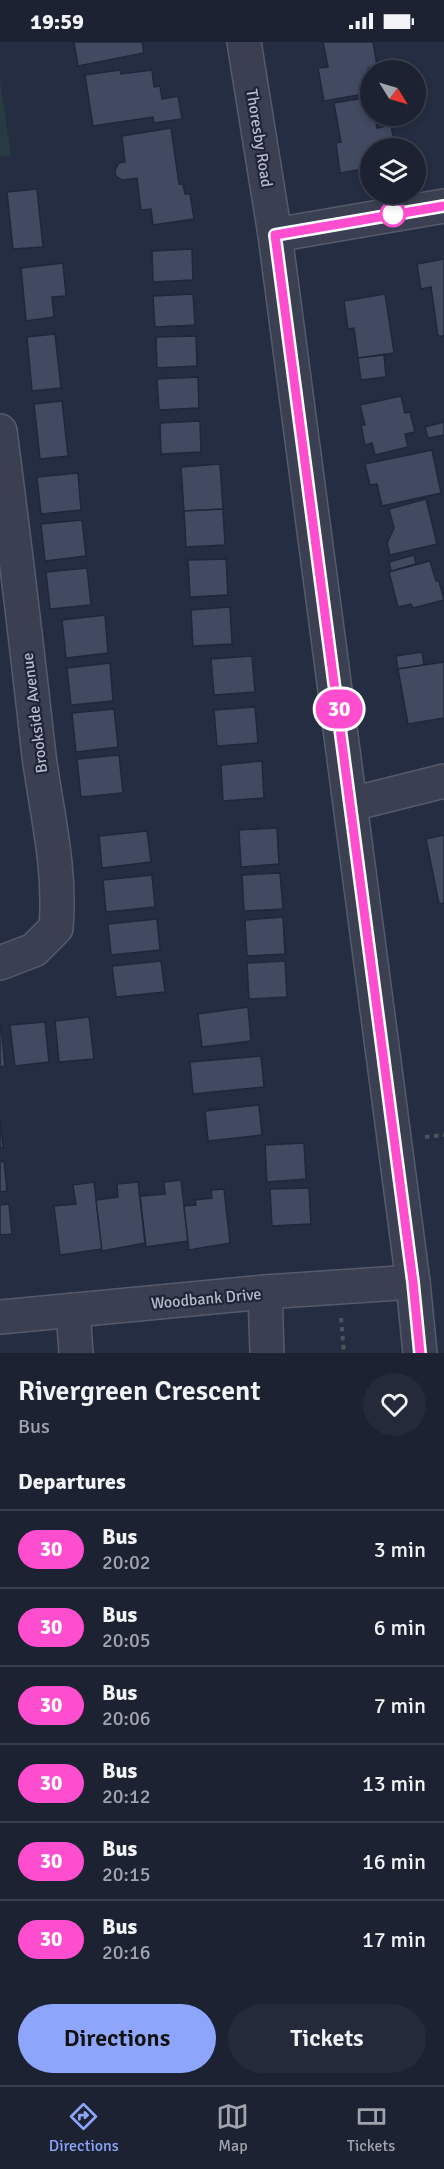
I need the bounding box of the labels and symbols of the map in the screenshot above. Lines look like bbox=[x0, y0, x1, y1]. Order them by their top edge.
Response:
north arrow bbox=[360, 60, 426, 126]
street label: Thoresby Road bbox=[241, 88, 277, 189]
unlabelled marker bbox=[380, 201, 406, 227]
street label: Brookside Avenue bbox=[18, 652, 52, 774]
line badge: 30 bbox=[312, 690, 366, 728]
street label: Woodbank Drive bbox=[150, 1284, 262, 1314]

